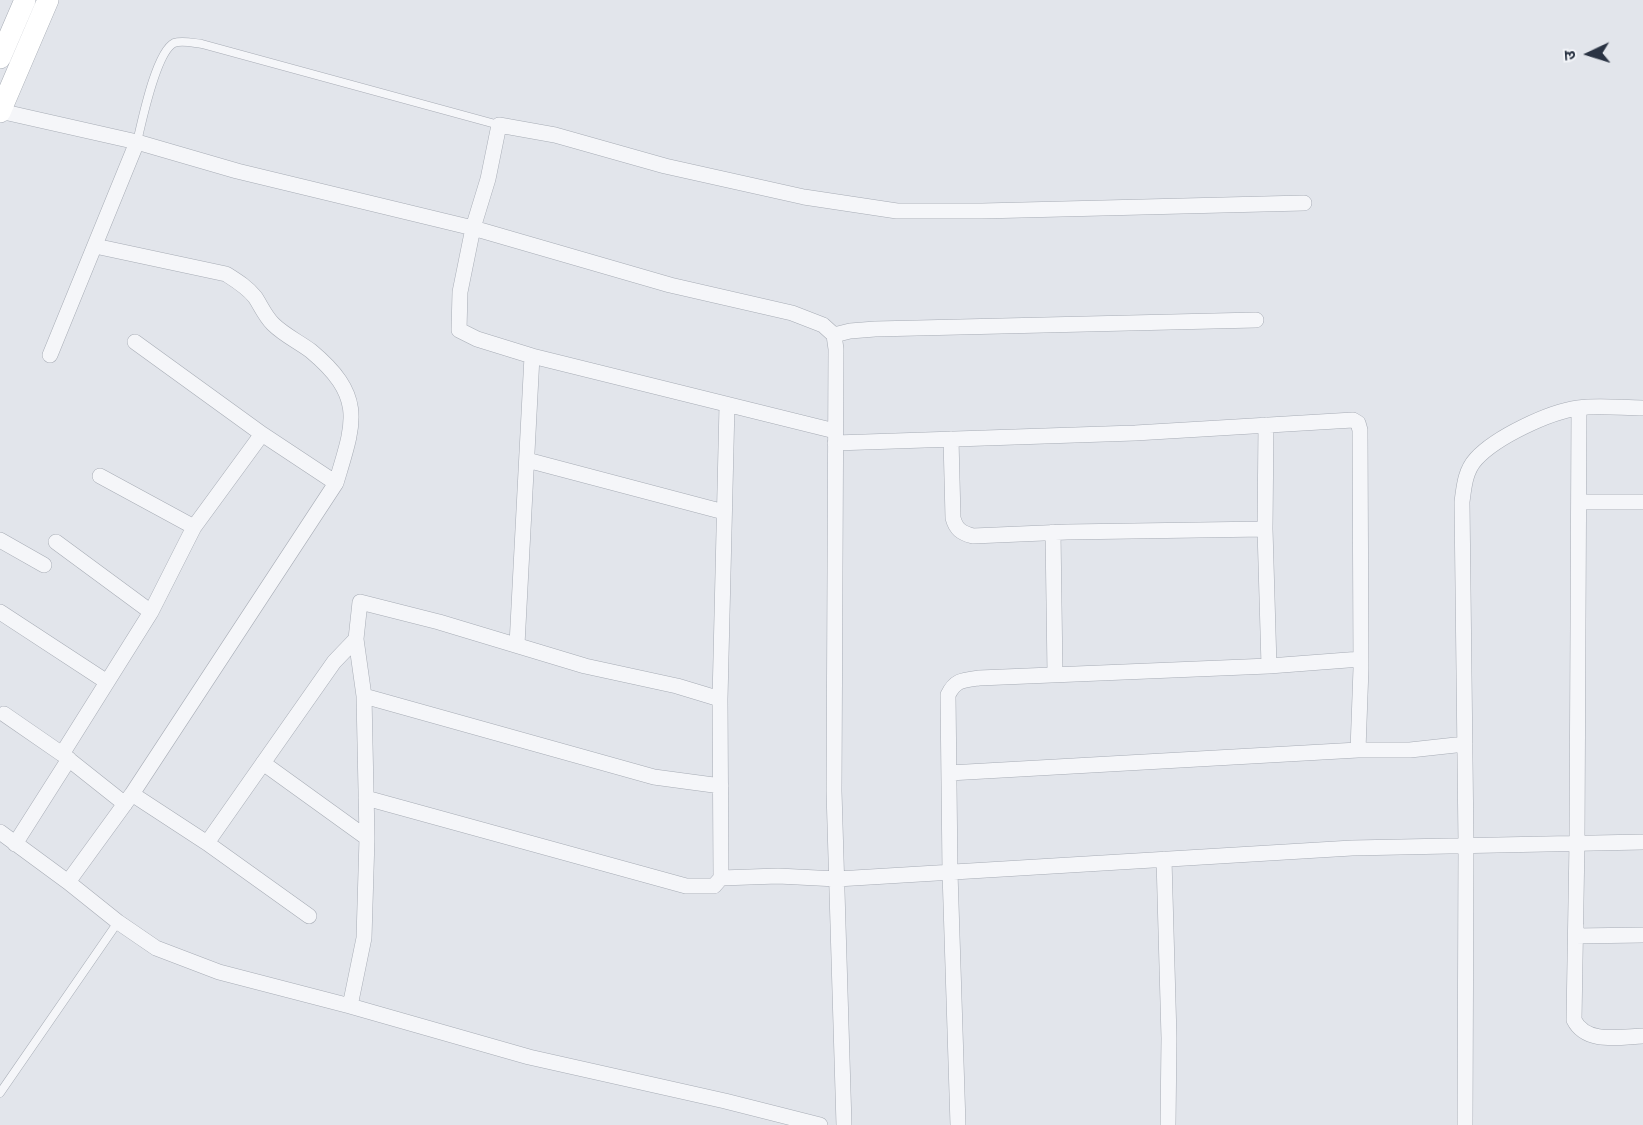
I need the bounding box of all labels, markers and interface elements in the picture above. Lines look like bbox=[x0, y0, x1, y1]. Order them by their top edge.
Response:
north arrow bbox=[1559, 24, 1619, 84]
text: उ bbox=[1561, 50, 1581, 61]

